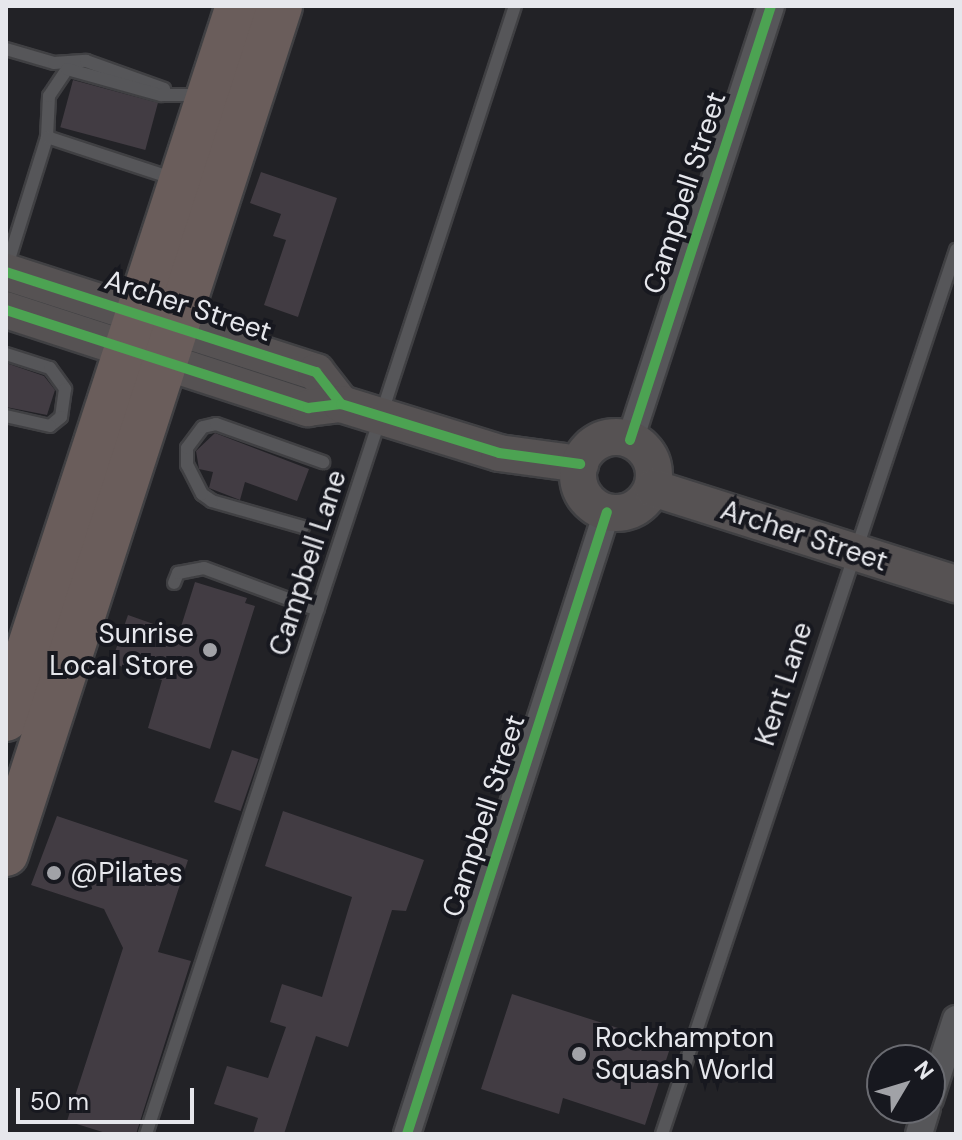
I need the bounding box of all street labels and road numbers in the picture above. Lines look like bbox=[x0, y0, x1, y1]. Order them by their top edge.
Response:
street label: Campbell Street bbox=[636, 88, 734, 298]
street label: Archer Street bbox=[100, 263, 276, 349]
street label: Campbell Lane bbox=[262, 466, 354, 660]
street label: Archer Street bbox=[716, 493, 892, 579]
street label: Kent Lane bbox=[748, 618, 820, 750]
street label: Campbell Street bbox=[435, 711, 533, 921]

